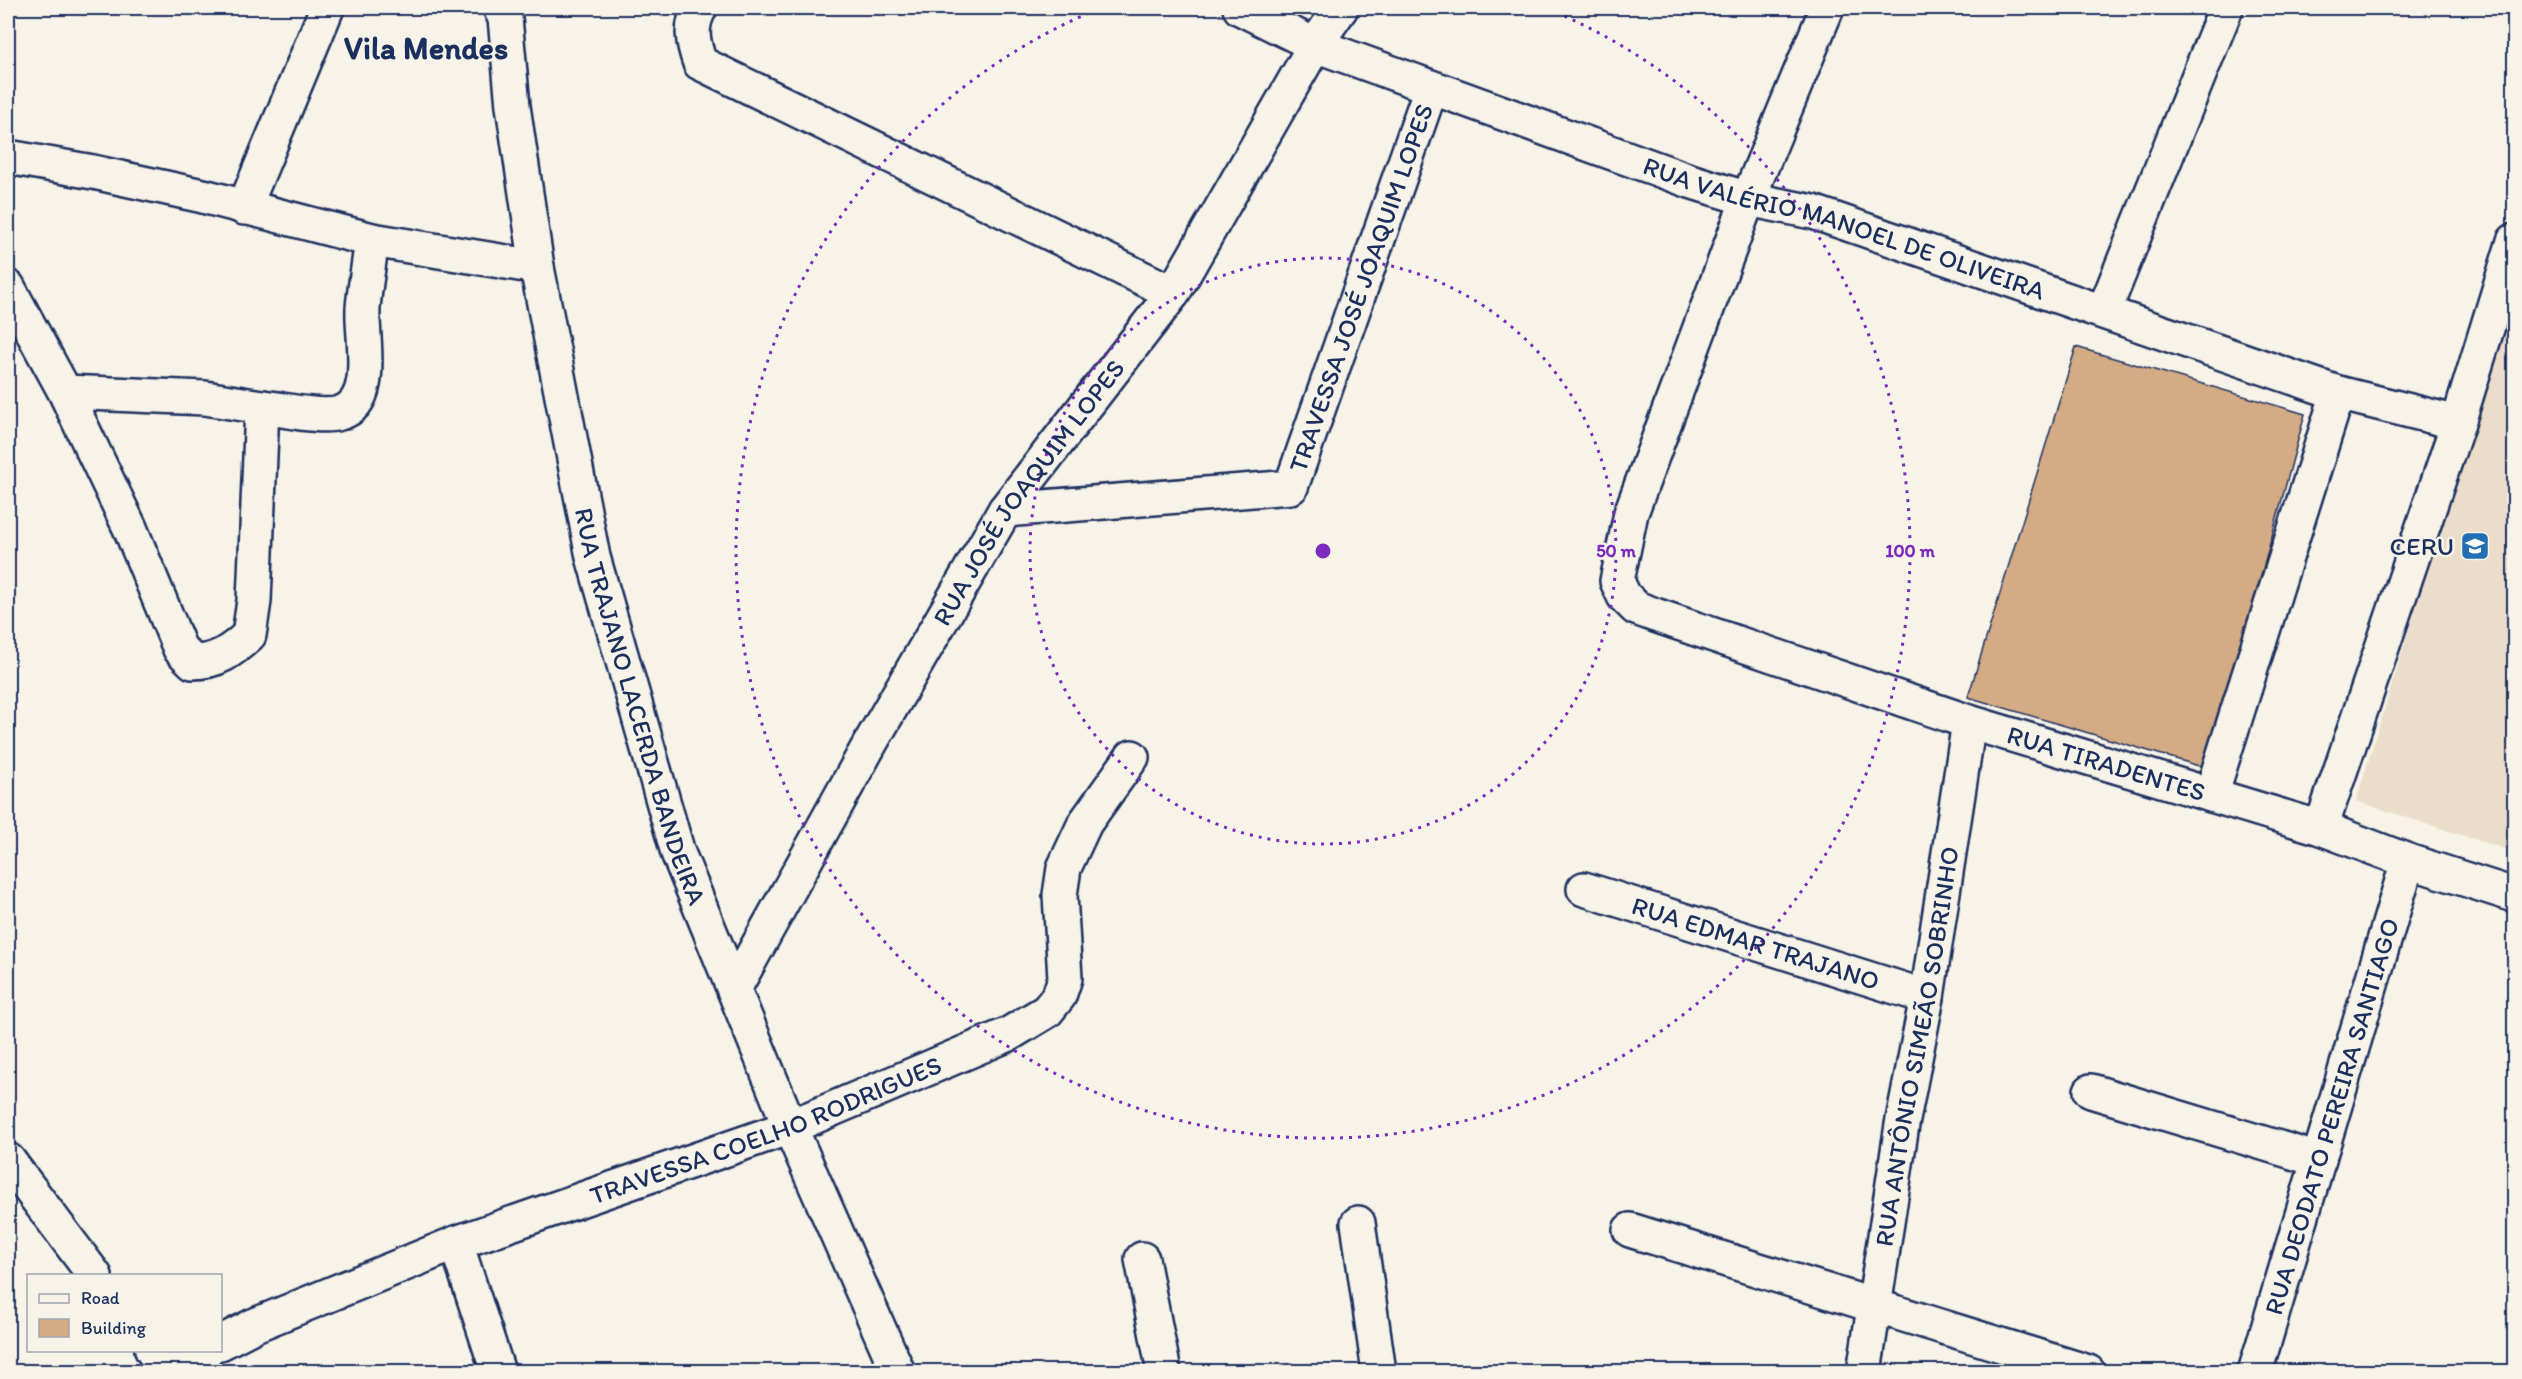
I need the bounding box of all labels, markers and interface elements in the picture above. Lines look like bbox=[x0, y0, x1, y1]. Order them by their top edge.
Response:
district label: Vila Mendes bbox=[344, 29, 508, 67]
street label: TRAVESSA JOSÉ JOAQUIM LOPES bbox=[1282, 99, 1440, 476]
street label: RUA VALÉRIO MANOEL DE OLIVEIRA bbox=[1639, 149, 2050, 307]
street label: RUA JOSÉ JOAQUIM LOPES bbox=[926, 353, 1132, 631]
street label: RUA TRAJANO LACERDA BANDEIRA bbox=[568, 505, 714, 910]
place label: CERU bbox=[2390, 530, 2454, 562]
school or university icon: CERU bbox=[2459, 530, 2491, 562]
text: 50 m bbox=[1596, 540, 1637, 562]
text: 100 m bbox=[1885, 540, 1936, 562]
centre of rings bbox=[1313, 541, 1333, 561]
street label: RUA TIRADENTES bbox=[2003, 718, 2209, 808]
street label: RUA ANTÔNIO SIMEÃO SOBRINHO bbox=[1868, 844, 1966, 1249]
street label: RUA EDMAR TRAJANO bbox=[1628, 889, 1884, 997]
street label: RUA DEODATO PEREIRA SANTIAGO bbox=[2257, 914, 2406, 1318]
street label: TRAVESSA COELHO RODRIGUES bbox=[585, 1049, 946, 1211]
legend bbox=[27, 1274, 222, 1352]
text: Road bbox=[81, 1287, 120, 1309]
text: Building bbox=[81, 1317, 147, 1339]

